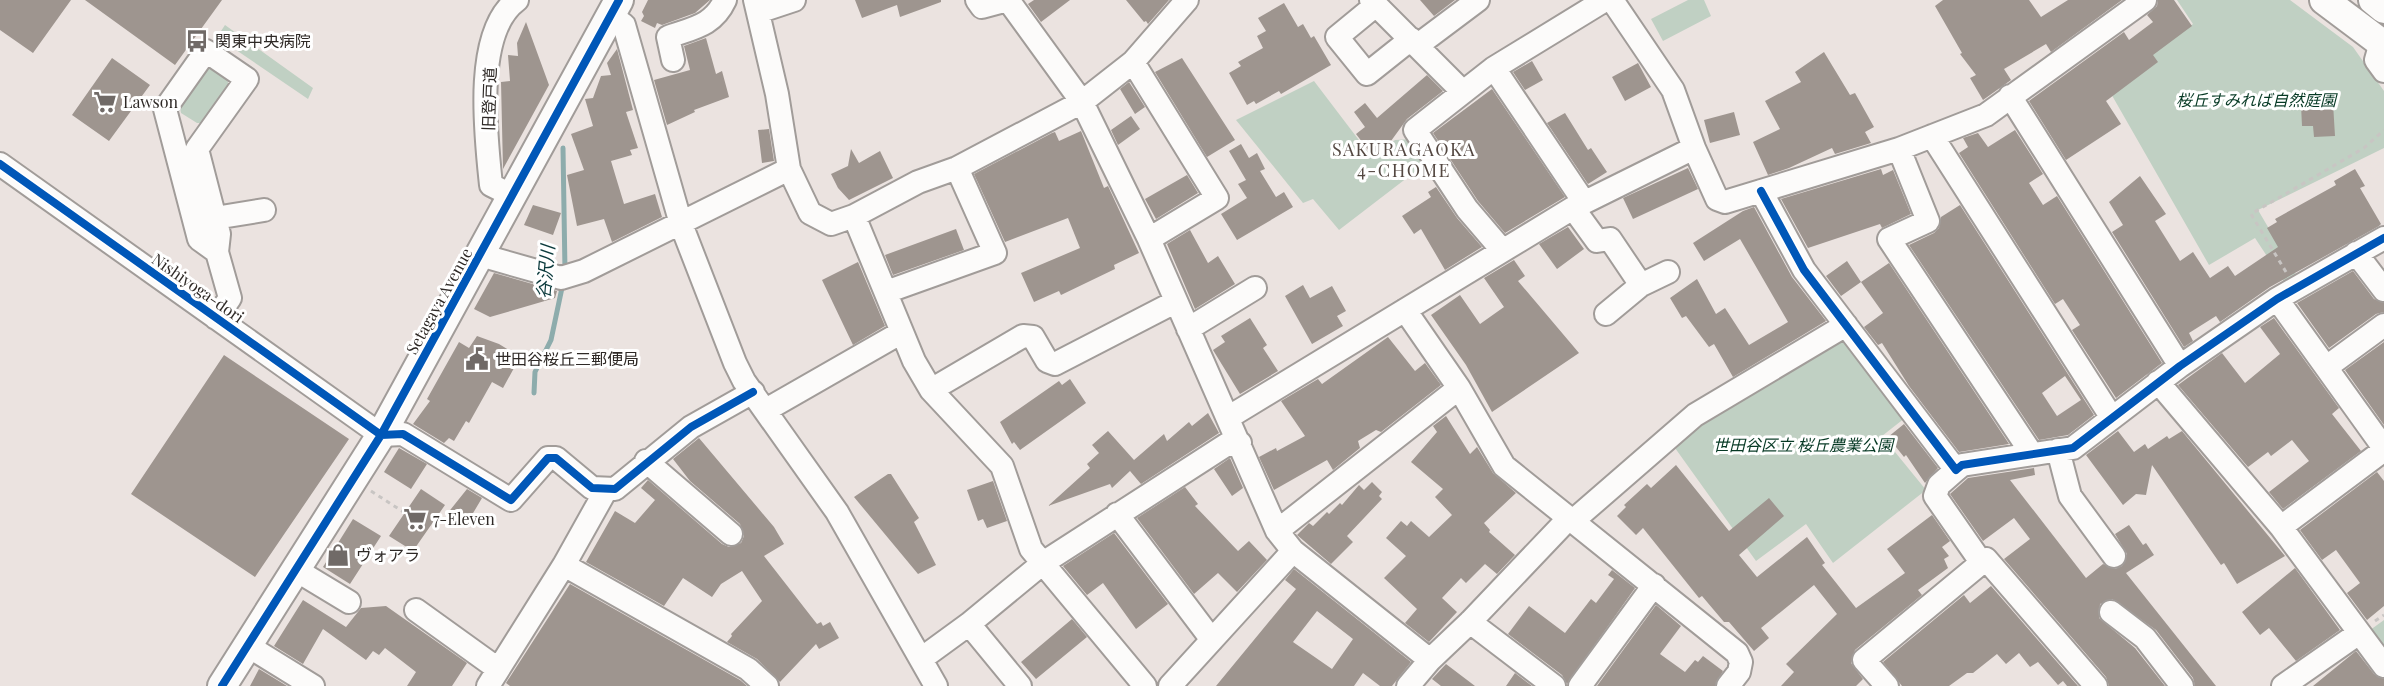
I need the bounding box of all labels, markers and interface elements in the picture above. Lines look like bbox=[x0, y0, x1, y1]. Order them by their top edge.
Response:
bus stop icon: 関東中央病院 bbox=[184, 28, 210, 54]
place label: 関東中央病院 bbox=[215, 30, 311, 51]
street label: 旧登戸道 bbox=[477, 67, 500, 131]
supermarket icon: Lawson bbox=[92, 89, 118, 115]
park label: 桜丘すみれば自然庭園 bbox=[2176, 89, 2338, 110]
place label: Lawson bbox=[123, 91, 178, 112]
district label: SAKURAGAOKA 4-CHOME bbox=[1332, 137, 1476, 182]
water label: 谷沢川 bbox=[531, 242, 559, 300]
street label: Setagaya Avenue bbox=[401, 244, 476, 358]
street label: Nishiyoga-dori bbox=[148, 248, 249, 327]
public building icon: 世田谷桜丘三郵便局 bbox=[464, 346, 490, 372]
place label: 世田谷桜丘三郵便局 bbox=[495, 348, 639, 369]
park label: 世田谷区立 桜丘農業公園 bbox=[1713, 434, 1895, 455]
supermarket icon: 7-Eleven bbox=[402, 506, 428, 532]
place label: 7-Eleven bbox=[433, 508, 495, 529]
shop icon: ヴォアラ bbox=[325, 542, 351, 568]
place label: ヴォアラ bbox=[356, 544, 420, 565]

